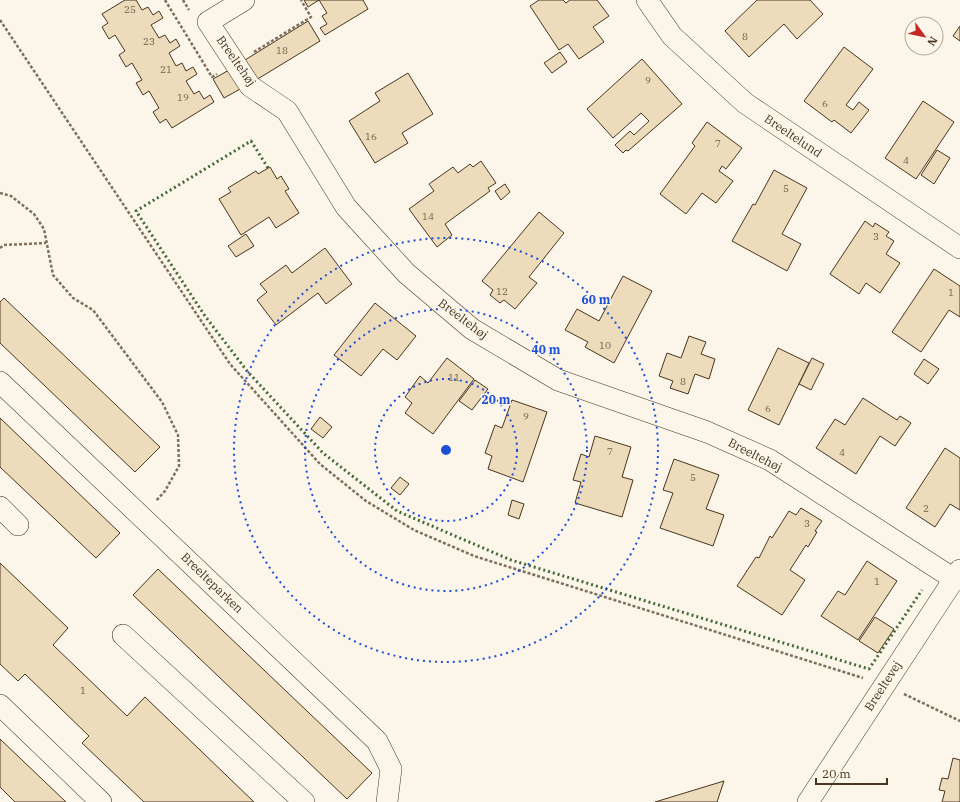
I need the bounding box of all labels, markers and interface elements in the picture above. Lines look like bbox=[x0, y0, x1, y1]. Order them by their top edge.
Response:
house number: 25 bbox=[124, 3, 136, 16]
north arrow bbox=[904, 16, 944, 56]
house number: 8 bbox=[742, 30, 748, 43]
street label: Breeltehøj bbox=[214, 32, 259, 89]
text: N bbox=[924, 34, 941, 49]
house number: 23 bbox=[143, 35, 155, 48]
house number: 18 bbox=[276, 44, 288, 57]
house number: 21 bbox=[160, 63, 172, 76]
house number: 9 bbox=[645, 74, 651, 87]
house number: 19 bbox=[177, 91, 189, 104]
house number: 6 bbox=[822, 97, 828, 110]
street label: Breeltelund bbox=[762, 111, 825, 160]
house number: 16 bbox=[365, 130, 377, 143]
house number: 7 bbox=[715, 137, 721, 150]
house number: 4 bbox=[903, 154, 909, 167]
house number: 5 bbox=[783, 182, 789, 195]
house number: 14 bbox=[422, 210, 434, 223]
house number: 3 bbox=[873, 230, 879, 243]
house number: 12 bbox=[496, 285, 508, 298]
house number: 1 bbox=[948, 286, 954, 299]
text: 60 m bbox=[582, 292, 611, 307]
street label: Breeltehøj bbox=[435, 295, 491, 342]
house number: 10 bbox=[599, 339, 611, 352]
text: 40 m bbox=[532, 342, 561, 357]
house number: 11 bbox=[448, 371, 460, 384]
house number: 8 bbox=[680, 375, 686, 388]
text: 20 m bbox=[482, 392, 511, 407]
house number: 6 bbox=[765, 402, 771, 415]
house number: 9 bbox=[523, 410, 529, 423]
street label: Breeltehøj bbox=[726, 435, 785, 474]
centre of rings bbox=[439, 443, 453, 457]
house number: 7 bbox=[607, 445, 613, 458]
house number: 4 bbox=[839, 446, 845, 459]
house number: 5 bbox=[690, 471, 696, 484]
house number: 2 bbox=[923, 502, 929, 515]
house number: 3 bbox=[804, 517, 810, 530]
street label: Breelteparken bbox=[178, 549, 247, 616]
house number: 1 bbox=[874, 575, 880, 588]
street label: Breeltevej bbox=[861, 658, 904, 714]
house number: 1 bbox=[80, 684, 86, 697]
scale bar bbox=[816, 760, 887, 786]
text: 20 m bbox=[822, 766, 851, 781]

